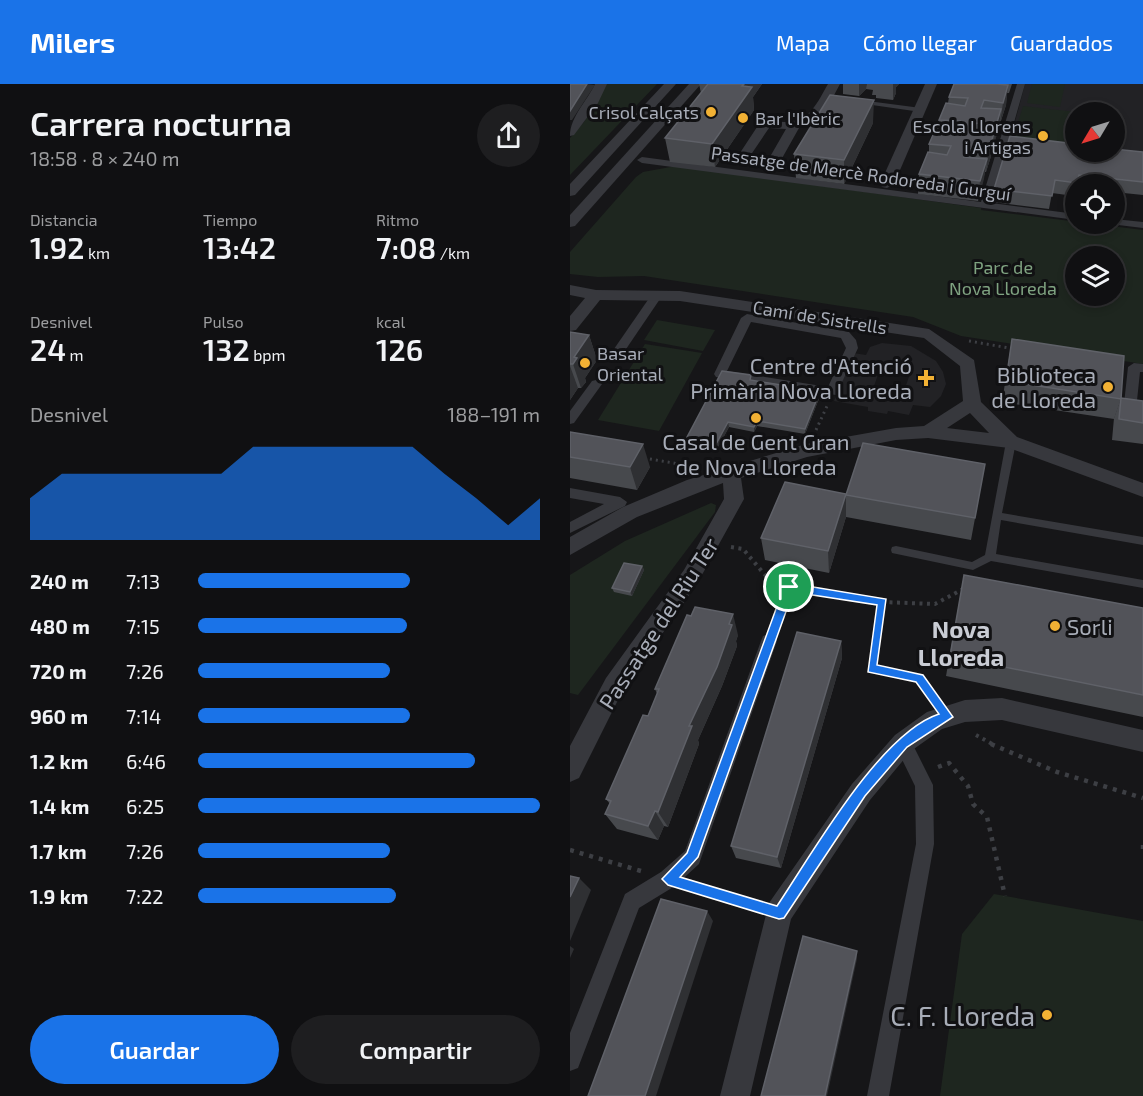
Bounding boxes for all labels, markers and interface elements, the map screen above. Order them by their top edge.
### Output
text: Milers [30,25,115,59]
text: Mapa [776,30,830,55]
text: Cómo llegar [863,30,977,55]
text: Guardados [1010,30,1113,55]
place label: Crisol Calçats [589,101,699,124]
north arrow [1065,102,1125,162]
map controls [1065,102,1125,306]
text: Carrera nocturna [30,103,292,143]
button: share [477,104,540,167]
marker: Crisol Calçats [704,105,718,119]
place label: Bar l'Ibèric [755,107,841,129]
marker: Bar l'Ibèric [736,111,750,125]
place label: Escola Llorens i Artigas [913,115,1031,158]
marker: Escola Llorens i Artigas [1036,129,1050,143]
street label: Passatge de Mercè Rodoreda i Gurguí [710,141,1013,205]
text: 18:58 · 8 × 240 m [30,146,180,170]
button: locate [1065,174,1125,234]
text: Distancia [30,210,97,229]
text: Tiempo [203,210,257,229]
text: Ritmo [376,210,419,229]
text: 1.92 [30,229,84,265]
text: 13:42 [203,229,276,265]
text: 7:08 [376,229,436,265]
text: km [84,243,110,262]
text: /km [436,243,470,262]
button: layers [1065,246,1125,306]
park label: Parc de Nova Lloreda [949,256,1057,299]
street label: Camí de Sistrells [751,296,889,338]
text: Desnivel [30,312,92,331]
text: Pulso [203,312,244,331]
text: kcal [376,312,405,331]
text: 24 [30,331,66,367]
text: 132 [203,331,250,367]
text: 126 [376,331,423,367]
place label: Basar Oriental [597,342,664,385]
text: m [66,345,84,364]
text: bpm [250,345,286,364]
place label: Centre d'Atenció Primària Nova Lloreda [690,352,912,403]
marker: Basar Oriental [578,356,592,370]
place label: Biblioteca de Lloreda [991,361,1096,412]
marker: Centre d'Atenció Primària Nova Lloreda [917,369,935,387]
marker: Biblioteca de Lloreda [1101,380,1115,394]
text: Desnivel [30,402,108,426]
text: 188–191 m [447,402,540,426]
marker: Casal de Gent Gran de Nova Lloreda [749,411,763,425]
place label: Casal de Gent Gran de Nova Lloreda [662,428,850,479]
street label: Passatge del Riu Ter [593,532,723,714]
pin [763,561,814,612]
text: 240 m [30,569,89,593]
text: 7:13 [126,569,160,593]
icon: arrive [772,570,805,603]
place label: Sorli [1067,613,1113,639]
text: 480 m [30,614,90,638]
text: 7:15 [126,614,160,638]
district label: Nova Lloreda [918,614,1004,671]
marker: Sorli [1048,619,1062,633]
text: 720 m [30,659,87,683]
text: 7:26 [126,659,164,683]
text: 960 m [30,704,88,728]
text: 7:14 [126,704,161,728]
text: 1.2 km [30,749,88,773]
text: 6:46 [126,749,166,773]
text: 1.4 km [30,794,89,818]
text: 6:25 [126,794,164,818]
text: 1.7 km [30,839,87,863]
text: 7:26 [126,839,164,863]
text: 1.9 km [30,884,88,908]
text: 7:22 [126,884,163,908]
place label: C. F. Lloreda [890,999,1035,1031]
marker: C. F. Lloreda [1040,1008,1054,1022]
button: Guardar [30,1015,279,1084]
button: Compartir [291,1015,540,1084]

